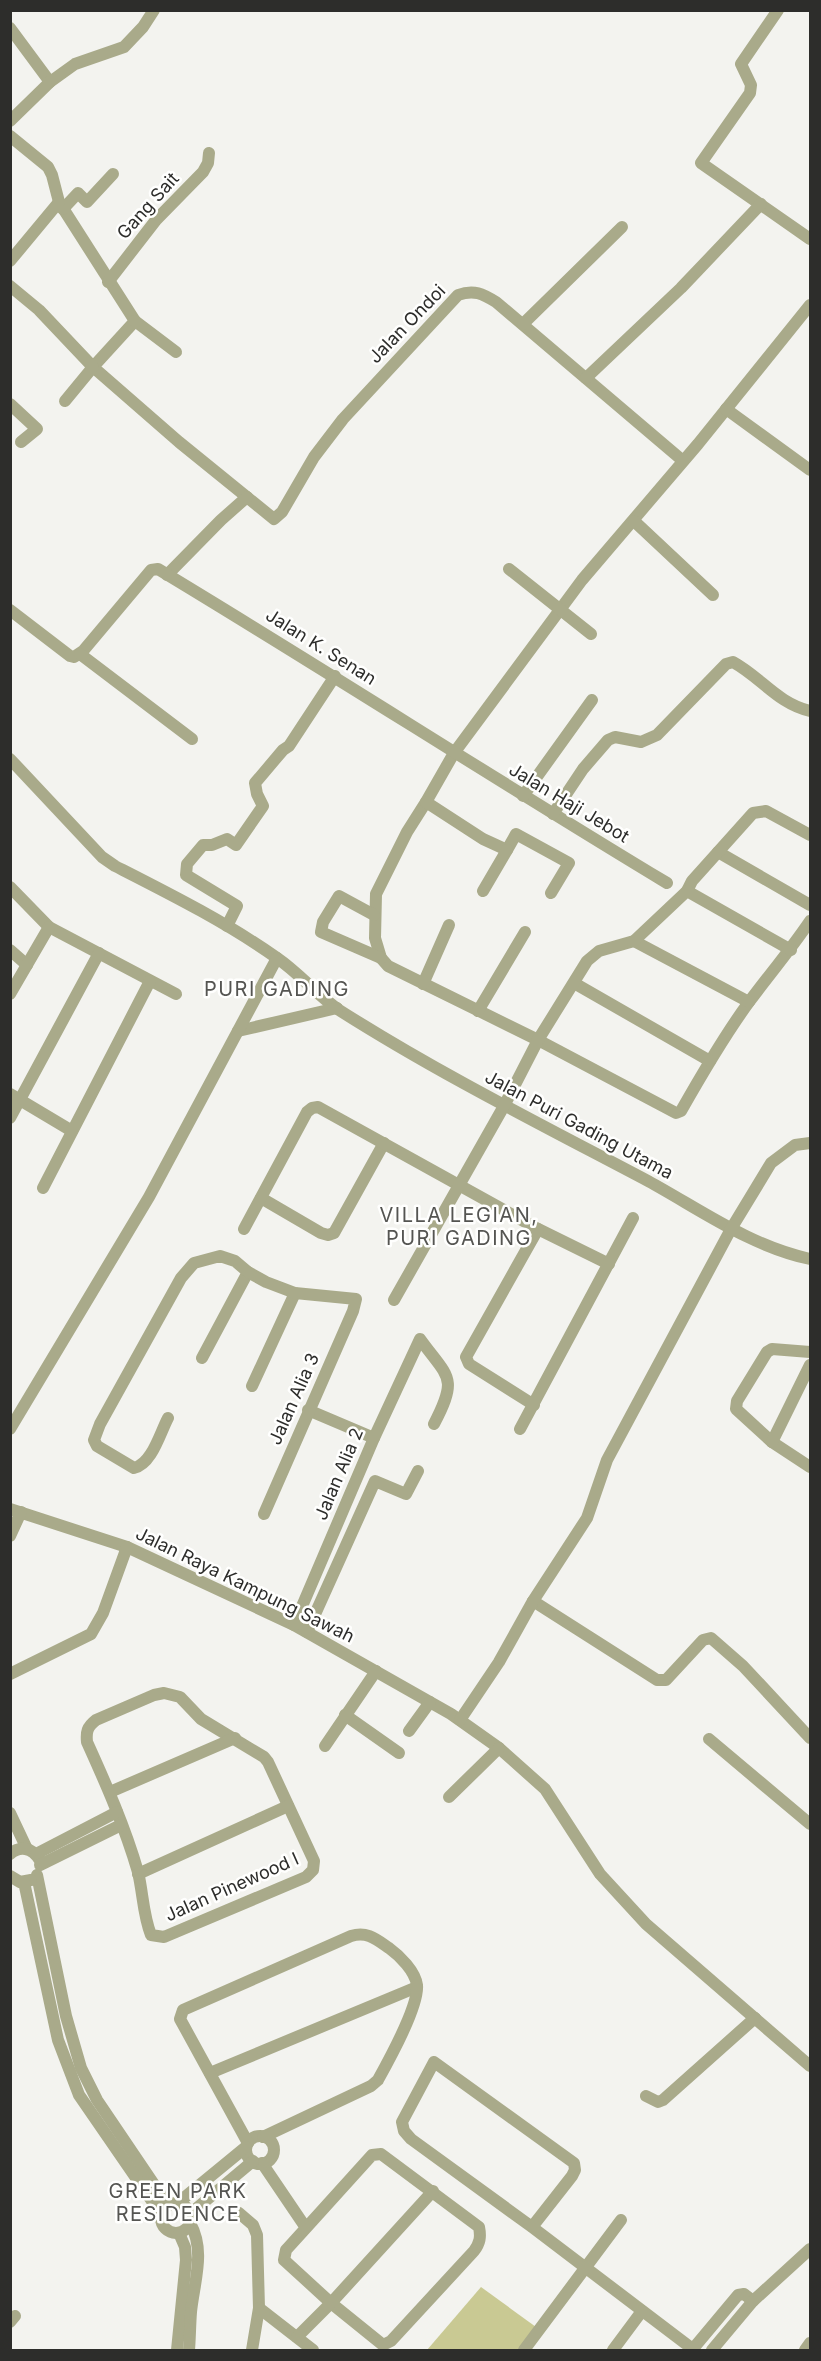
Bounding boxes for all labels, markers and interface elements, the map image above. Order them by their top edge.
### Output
street label: Gang Sait [112,168,183,243]
street label: Jalan Ondoi [364,280,449,367]
street label: Jalan K. Senan [262,604,380,689]
street label: Jalan Haji Jebot [505,758,633,847]
district label: PURI GADING [204,977,350,1001]
street label: Jalan Puri Gading Utama [482,1066,677,1183]
district label: VILLA LEGIAN, PURI GADING [380,1203,538,1250]
street label: Jalan Alia 3 [264,1350,323,1448]
street label: Jalan Alia 2 [310,1425,367,1523]
street label: Jalan Raya Kampung Sawah [132,1522,358,1647]
street label: Jalan Pinewood I [162,1848,302,1925]
district label: GREEN PARK RESIDENCE [109,2179,247,2226]

